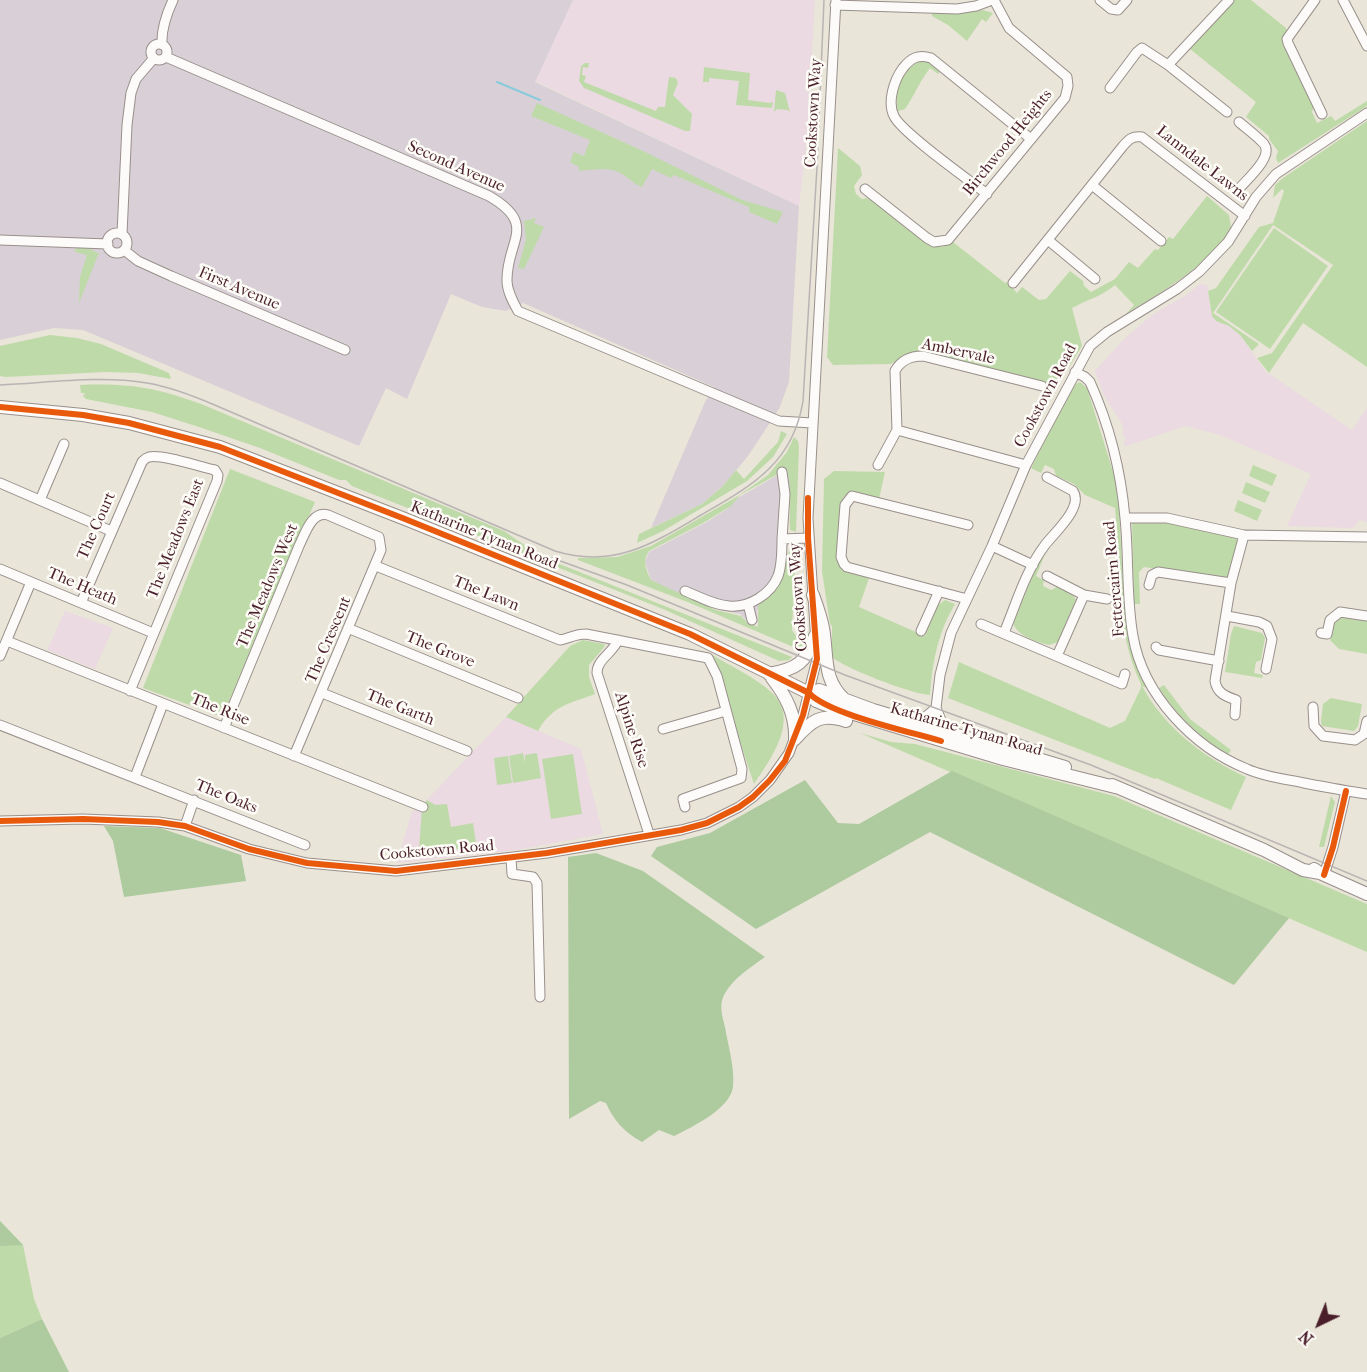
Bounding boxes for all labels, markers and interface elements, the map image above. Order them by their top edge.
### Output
street label: Cookstown Way [802,58,826,168]
street label: Birchwood Heights [959,86,1057,200]
street label: Lanndale Lawns [1152,122,1252,206]
street label: Second Avenue [404,137,508,197]
street label: First Avenue [195,263,283,315]
street label: Ambervale [920,335,996,369]
street label: Cookstown Road [1011,341,1081,451]
street label: The Meadows East [143,476,209,602]
street label: The Court [74,489,120,563]
street label: Katharine Tynan Road [407,498,561,574]
street label: Fettercairn Road [1100,520,1130,638]
street label: The Meadows West [233,521,303,651]
street label: Cookstown Way [786,542,812,652]
street label: The Heath [44,564,120,610]
street label: The Lawn [450,572,522,616]
street label: The Crescent [302,594,356,686]
street label: The Grove [403,627,477,673]
street label: The Garth [363,686,437,730]
street label: The Rise [188,690,252,730]
street label: Alpine Rise [610,690,652,770]
street label: Katharine Tynan Road [888,699,1044,761]
street label: The Oaks [192,776,260,818]
street label: Cookstown Road [379,836,495,866]
north arrow [1289,1294,1349,1354]
text: N [1295,1326,1317,1349]

